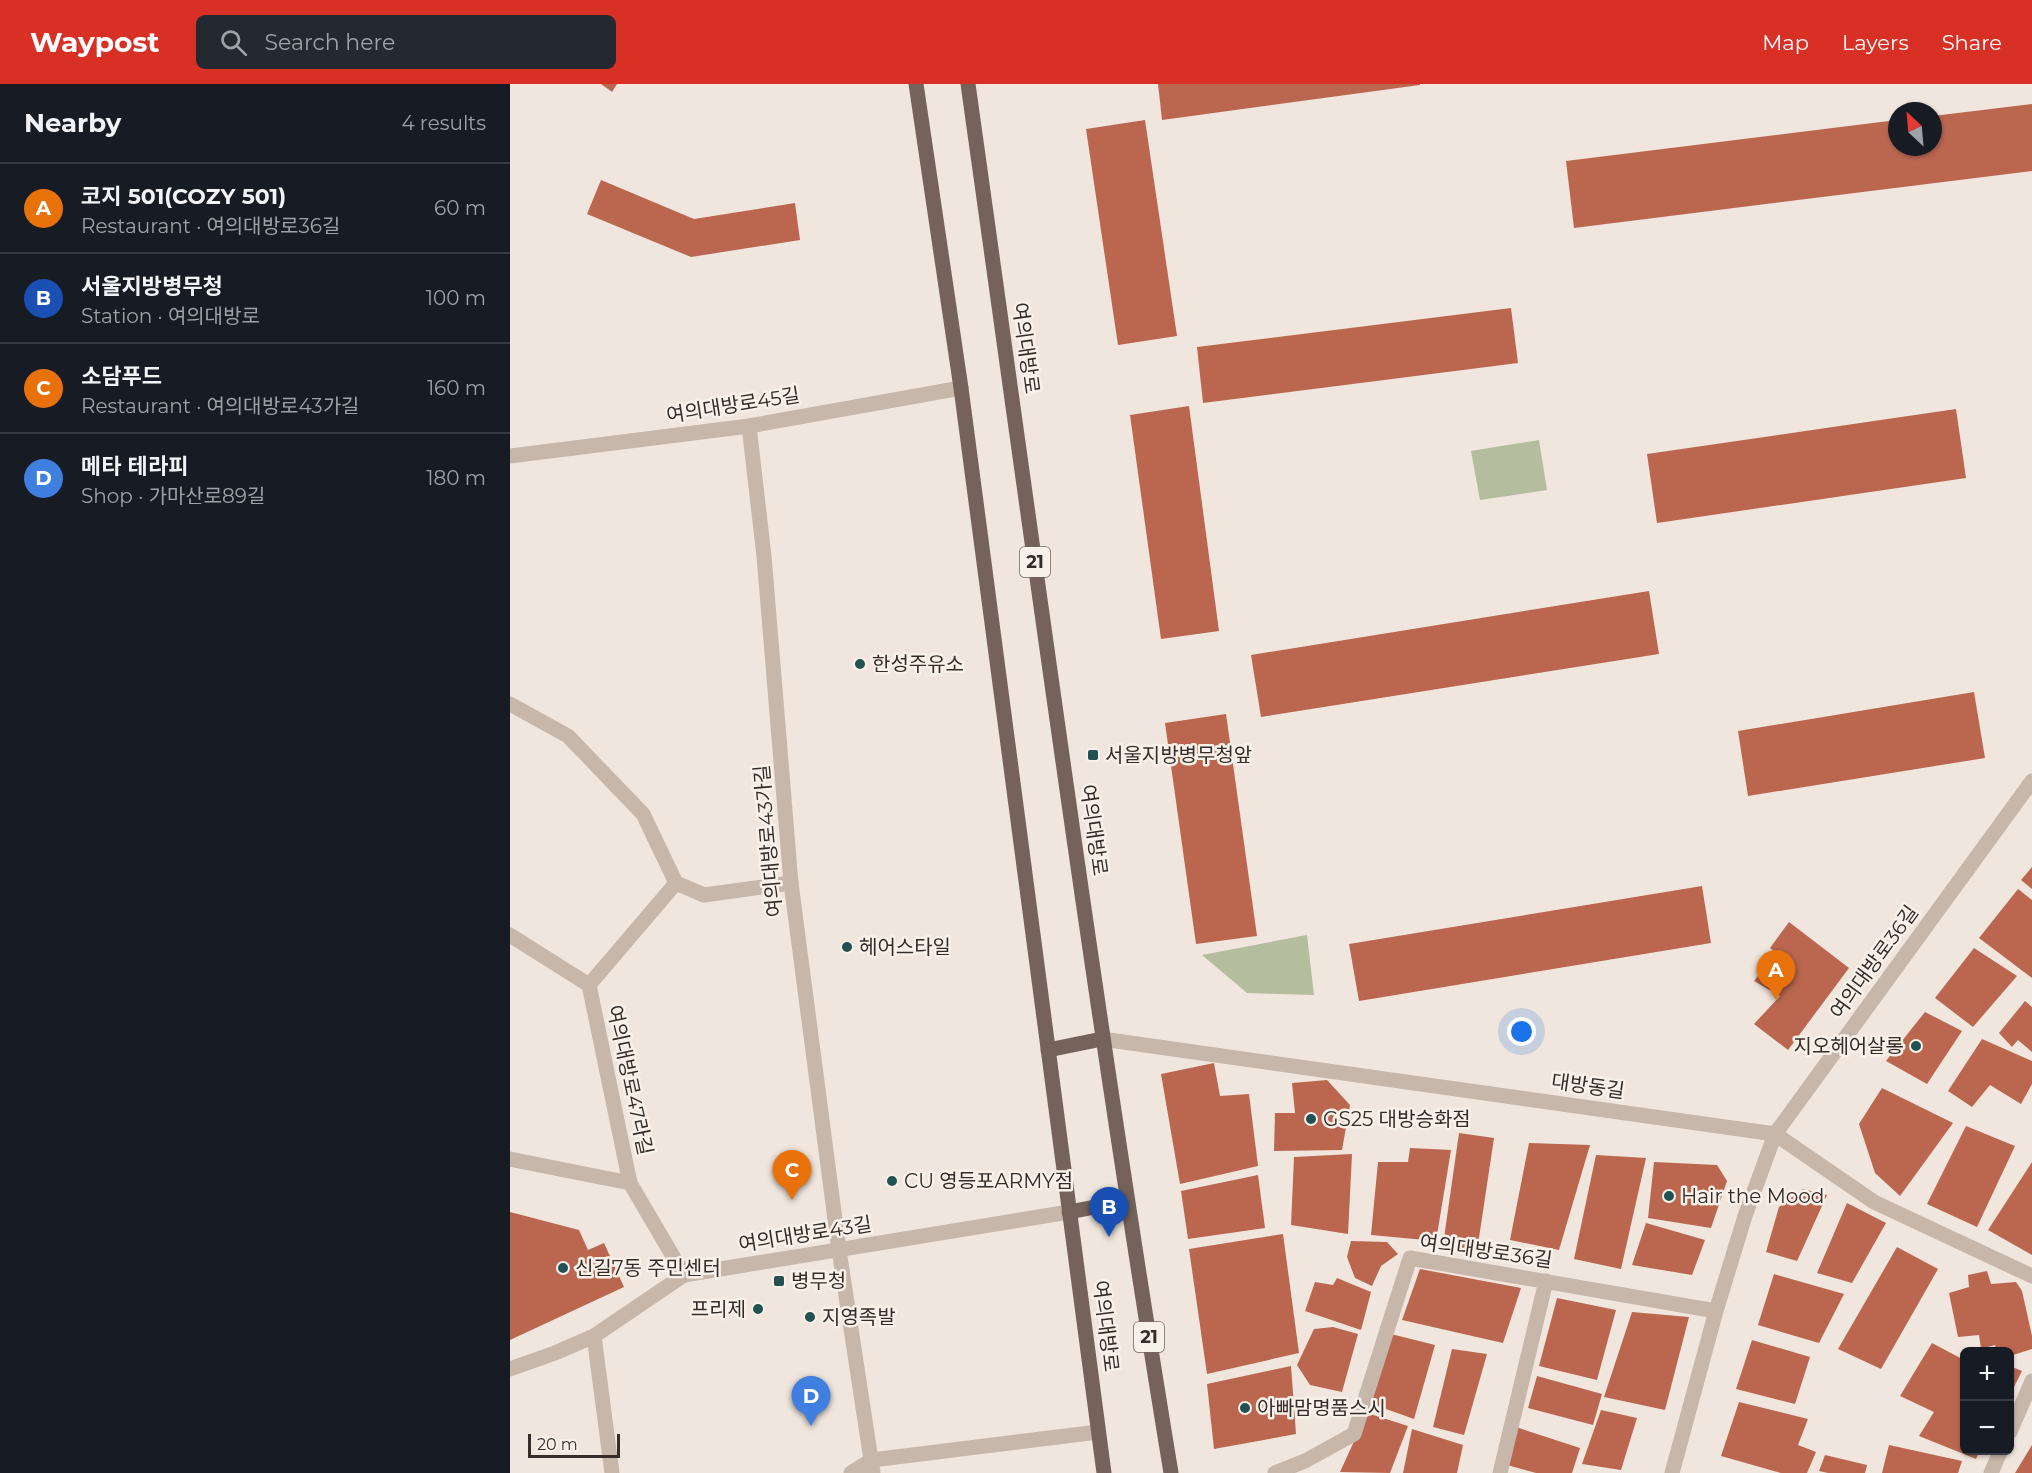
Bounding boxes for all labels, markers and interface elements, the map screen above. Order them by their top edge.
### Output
search box [196,15,616,69]
text: Waypost [30,25,160,59]
icon: search [217,26,250,59]
text: Search here [265,29,395,56]
text: Map [1762,30,1809,55]
text: Layers [1842,30,1909,55]
text: Share [1942,30,2002,55]
north arrow [1888,102,1942,156]
text: Nearby [24,107,121,139]
text: 4 results [401,111,486,135]
text: 코지 501(COZY 501) [81,183,286,210]
text: A [36,196,51,220]
text: 60 m [434,196,486,220]
text: Restaurant · 여의대방로36길 [81,214,340,238]
text: 서울지방병무청 [81,273,223,300]
text: B [36,286,51,310]
text: 100 m [426,286,486,310]
street label: 여의대방로 [1008,301,1044,395]
text: Station · 여의대방로 [81,304,260,328]
text: 소담푸드 [81,363,162,390]
text: C [36,376,51,400]
text: 160 m [427,376,486,400]
street label: 여의대방로45길 [665,383,801,427]
text: Restaurant · 여의대방로43가길 [81,394,359,418]
text: 메타 테라피 [81,453,188,480]
text: D [35,466,52,490]
text: 180 m [426,466,486,490]
text: Shop · 가마산로89길 [81,484,265,508]
road number: 21 [1020,547,1050,577]
place label: 한성주유소 [872,652,964,676]
marker: 한성주유소 [853,657,867,671]
place label: 서울지방병무청앞 [1105,743,1252,767]
marker: 서울지방병무청앞 [1086,748,1100,762]
street label: 여의대방로43가길 [749,764,787,918]
street label: 여의대방로 [1076,783,1112,877]
street label: 여의대방로36길 [1825,901,1923,1023]
place label: 헤어스타일 [859,935,951,959]
marker: 헤어스타일 [840,940,854,954]
pin: A [1756,950,1796,1000]
street label: 여의대방로47라길 [602,1003,658,1157]
your location [1507,1017,1536,1046]
place label: 지오헤어살롱 [1794,1034,1904,1058]
marker: 지오헤어살롱 [1909,1039,1923,1053]
street label: 대방동길 [1550,1069,1626,1103]
place label: GS25 대방승화점 [1323,1107,1471,1131]
marker: GS25 대방승화점 [1304,1112,1318,1126]
pin: C [772,1150,812,1200]
place label: CU 영등포ARMY점 [904,1169,1073,1193]
marker: CU 영등포ARMY점 [885,1174,899,1188]
place label: Hair the Mood [1681,1184,1824,1208]
pin: B [1090,1188,1128,1237]
marker: Hair the Mood [1662,1189,1676,1203]
street label: 여의대방로43길 [737,1212,873,1256]
street label: 여의대방로36길 [1418,1230,1554,1272]
place label: 신길7동 주민센터 [575,1256,721,1280]
marker: 신길7동 주민센터 [556,1261,570,1275]
place label: 병무청 [791,1269,846,1293]
marker: 병무청 [772,1274,786,1288]
street label: 여의대방로 [1088,1279,1124,1373]
place label: 프리제 [691,1297,746,1321]
marker: 프리제 [751,1302,765,1316]
place label: 지영족발 [822,1305,896,1329]
marker: 지영족발 [803,1310,817,1324]
road number: 21 [1134,1322,1164,1352]
map controls [1960,1347,2014,1455]
button: + [1960,1347,2014,1401]
pin: D [792,1376,830,1426]
place label: 아빠맘명품스시 [1257,1396,1386,1420]
marker: 아빠맘명품스시 [1238,1401,1252,1415]
button: − [1960,1401,2014,1455]
scale bar [528,1431,620,1458]
text: 20 m [537,1435,578,1454]

